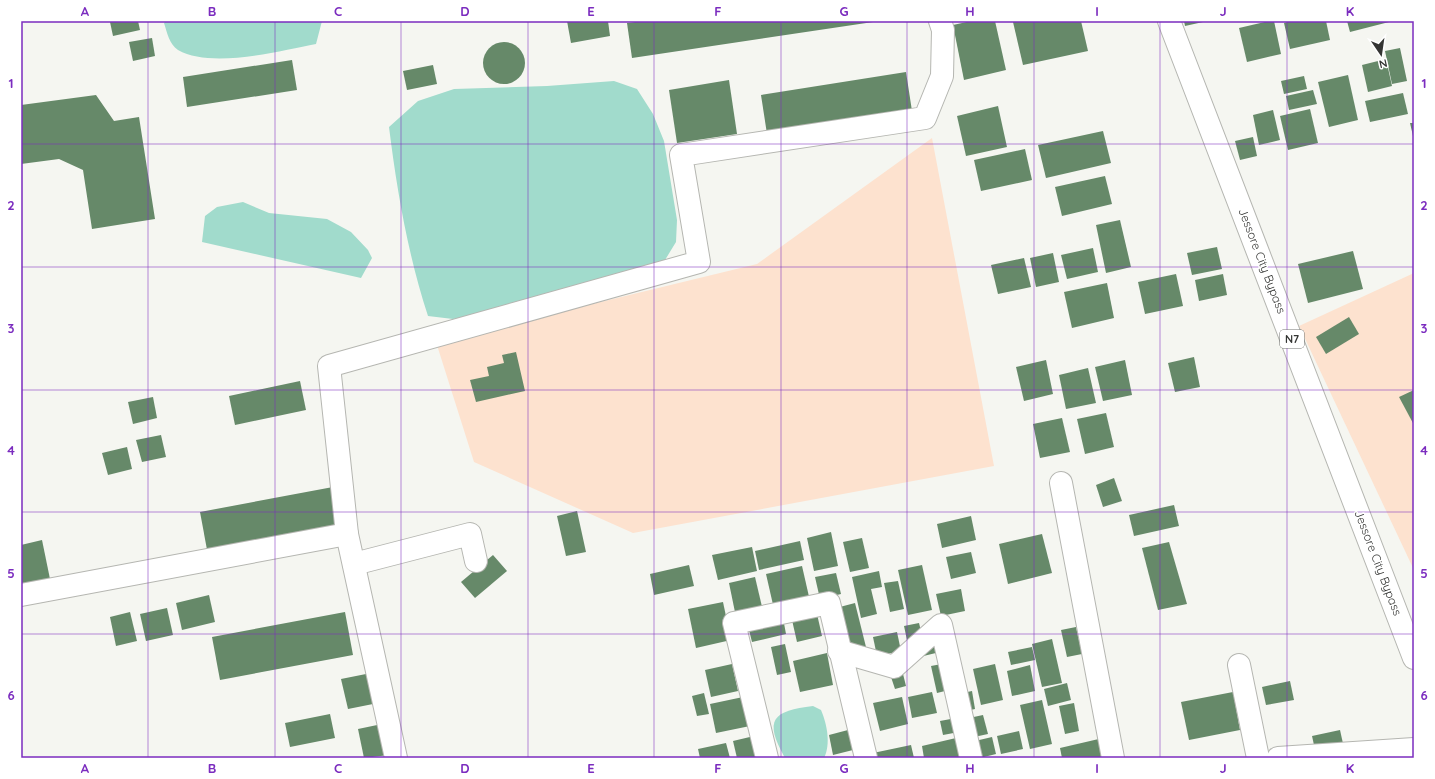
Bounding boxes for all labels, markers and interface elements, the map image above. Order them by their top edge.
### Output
text: A [81,3,90,19]
text: B [208,3,216,19]
text: C [334,3,342,19]
text: D [460,3,470,19]
text: E [587,3,595,19]
text: F [714,3,722,19]
text: G [839,3,849,19]
text: H [965,3,975,19]
text: I [1095,3,1099,19]
text: J [1219,3,1227,19]
text: K [1346,3,1355,19]
north arrow [1361,34,1401,74]
text: N [1378,56,1389,71]
text: 1 [8,75,14,91]
text: 1 [1421,75,1427,91]
text: 2 [7,197,15,213]
text: 2 [1420,197,1428,213]
street label: Jessore City Bypass [1235,206,1290,316]
text: 3 [8,320,15,336]
text: 3 [1421,320,1428,336]
road number: N7 [1280,330,1304,348]
text: 4 [7,442,15,458]
text: 4 [1420,442,1428,458]
street label: Jessore City Bypass [1351,508,1406,618]
text: 5 [7,565,15,581]
text: 5 [1420,565,1428,581]
text: 6 [7,687,15,703]
text: 6 [1420,687,1428,703]
text: A [81,760,90,776]
text: B [208,760,216,776]
text: C [334,760,342,776]
text: D [460,760,470,776]
text: E [587,760,595,776]
text: F [714,760,722,776]
text: G [839,760,849,776]
text: H [965,760,975,776]
text: I [1095,760,1099,776]
text: J [1219,760,1227,776]
text: K [1346,760,1355,776]

